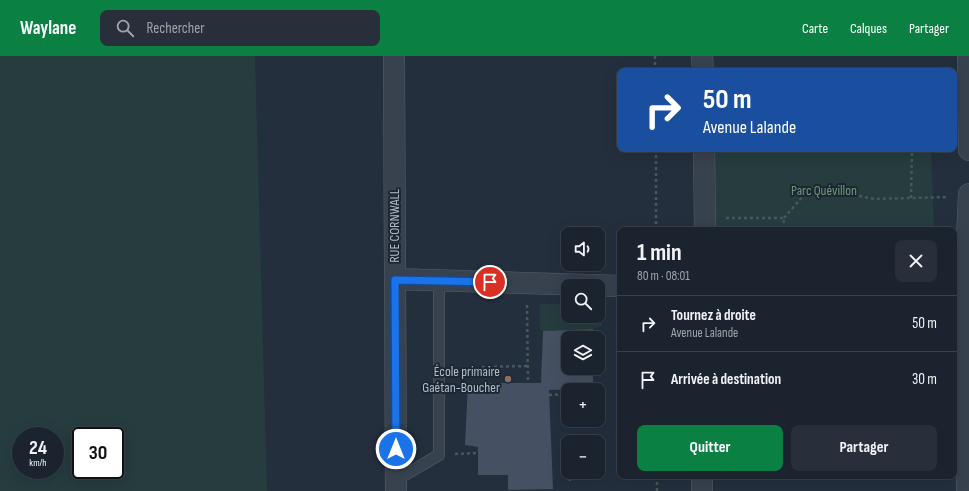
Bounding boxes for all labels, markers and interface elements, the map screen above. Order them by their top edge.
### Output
search box [100,10,380,46]
text: Waylane [20,17,76,40]
icon: search [114,17,136,39]
text: Rechercher [146,19,205,38]
text: Carte [802,20,828,37]
text: Calques [850,20,887,37]
text: Partager [909,20,949,37]
text: 50 m [703,83,752,116]
icon: right [637,84,689,136]
text: Avenue Lalande [703,117,796,138]
park label: Parc Quévillon [791,182,857,199]
street label: RUE CORNWALL [386,189,403,263]
map controls [561,227,605,479]
button: sound [561,227,605,271]
text: 1 min [637,238,682,267]
button: close [895,240,937,282]
pin [473,265,507,299]
text: 80 m · 08:01 [637,268,690,284]
icon: arrive [479,271,501,293]
button: search [561,279,605,323]
text: Tournez à droite [671,306,756,325]
icon: right [637,313,659,335]
text: 50 m [912,314,937,333]
text: Avenue Lalande [671,325,738,341]
button: layers [561,331,605,375]
place label: École primaire Gaétan-Boucher [422,363,500,396]
icon: arrive [637,369,659,391]
text: Arrivée à destination [671,370,781,389]
text: 30 m [912,370,937,389]
marker: École primaire Gaétan-Boucher [503,374,513,384]
button: + [561,383,605,427]
button: Quitter [637,425,783,471]
button: Partager [791,425,937,471]
speed limit sign: 30 [72,427,124,479]
position arrow [375,428,417,470]
button: − [561,435,605,479]
text: 24 [29,436,47,460]
text: km/h [29,457,47,469]

